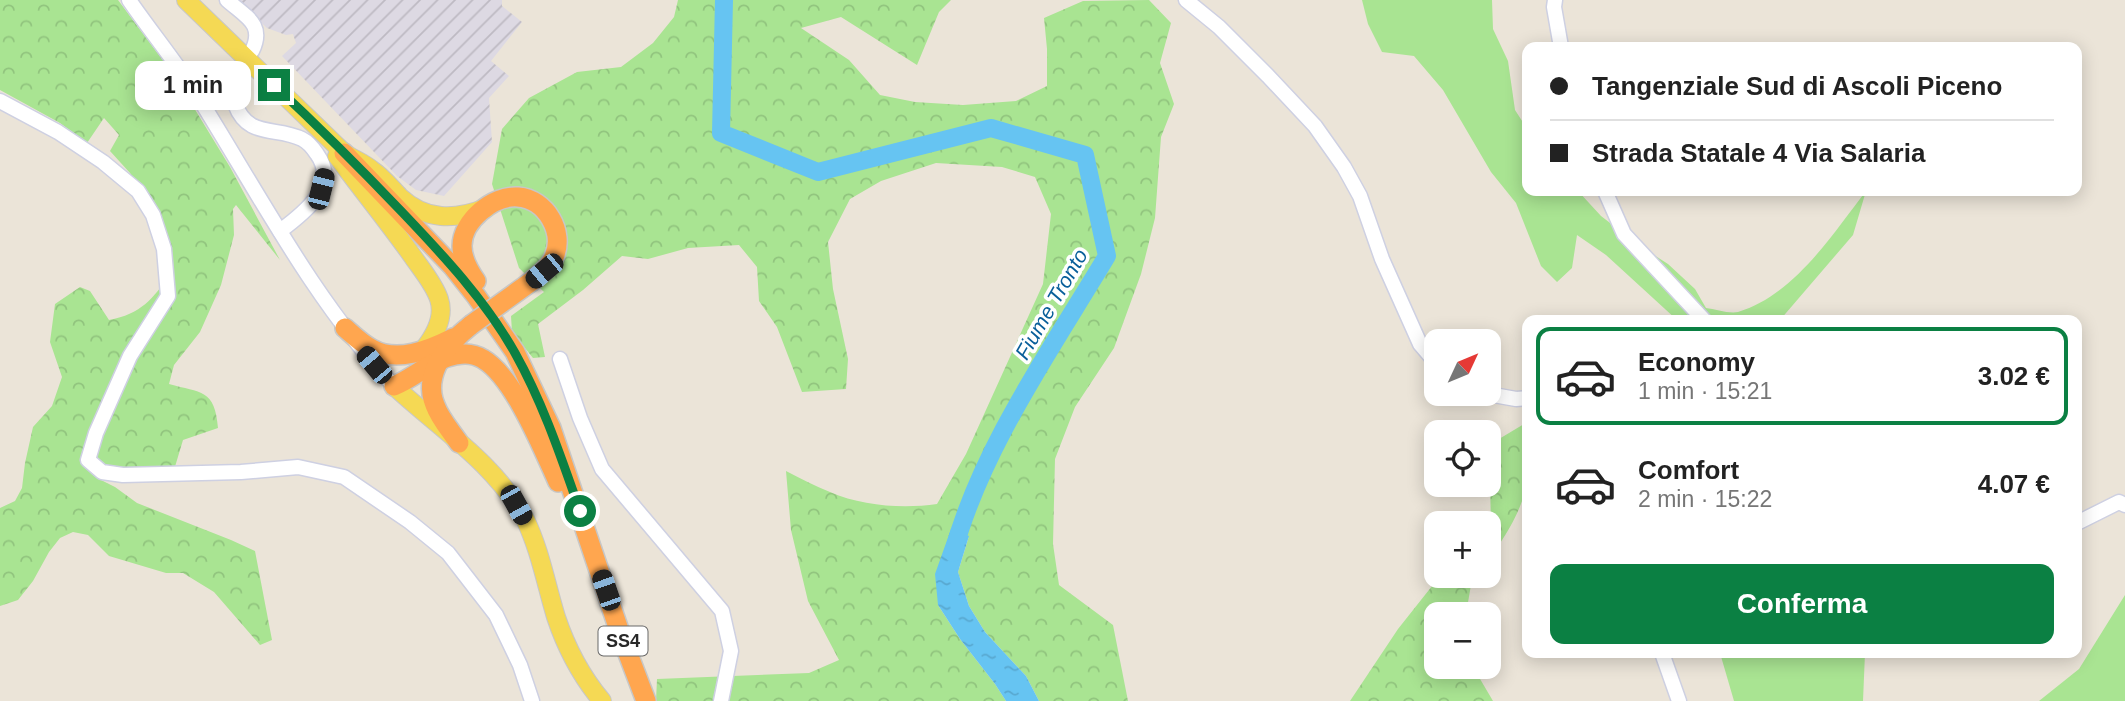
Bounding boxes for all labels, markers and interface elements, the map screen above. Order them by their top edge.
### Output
callout: 1 min [134,60,250,110]
route end [258,69,290,101]
text: Tangenziale Sud di Ascoli Piceno [1592,71,2002,101]
text: 1 min [163,72,223,98]
text: Strada Statale 4 Via Salaria [1592,138,1925,168]
car [306,166,337,212]
water label: Fiume Tronto [1010,245,1092,363]
car [522,249,567,293]
north arrow [1424,329,1502,406]
map controls [1424,329,1501,679]
car [353,342,396,388]
icon: car [1554,345,1617,408]
text: Economy [1638,347,1755,377]
text: 3.02 € [1978,361,2050,391]
text: 1 min · 15:21 [1638,378,1772,404]
button: locate [1424,420,1501,497]
icon: car [1554,453,1617,516]
text: Comfort [1638,455,1739,485]
text: 4.07 € [1978,469,2050,499]
car [497,482,536,528]
text: 2 min · 15:22 [1638,486,1772,512]
route start [564,495,596,527]
button: + [1424,511,1501,588]
button: Conferma [1550,564,2054,644]
car [590,567,623,613]
button: − [1424,602,1501,679]
road number: SS4 [598,626,648,656]

